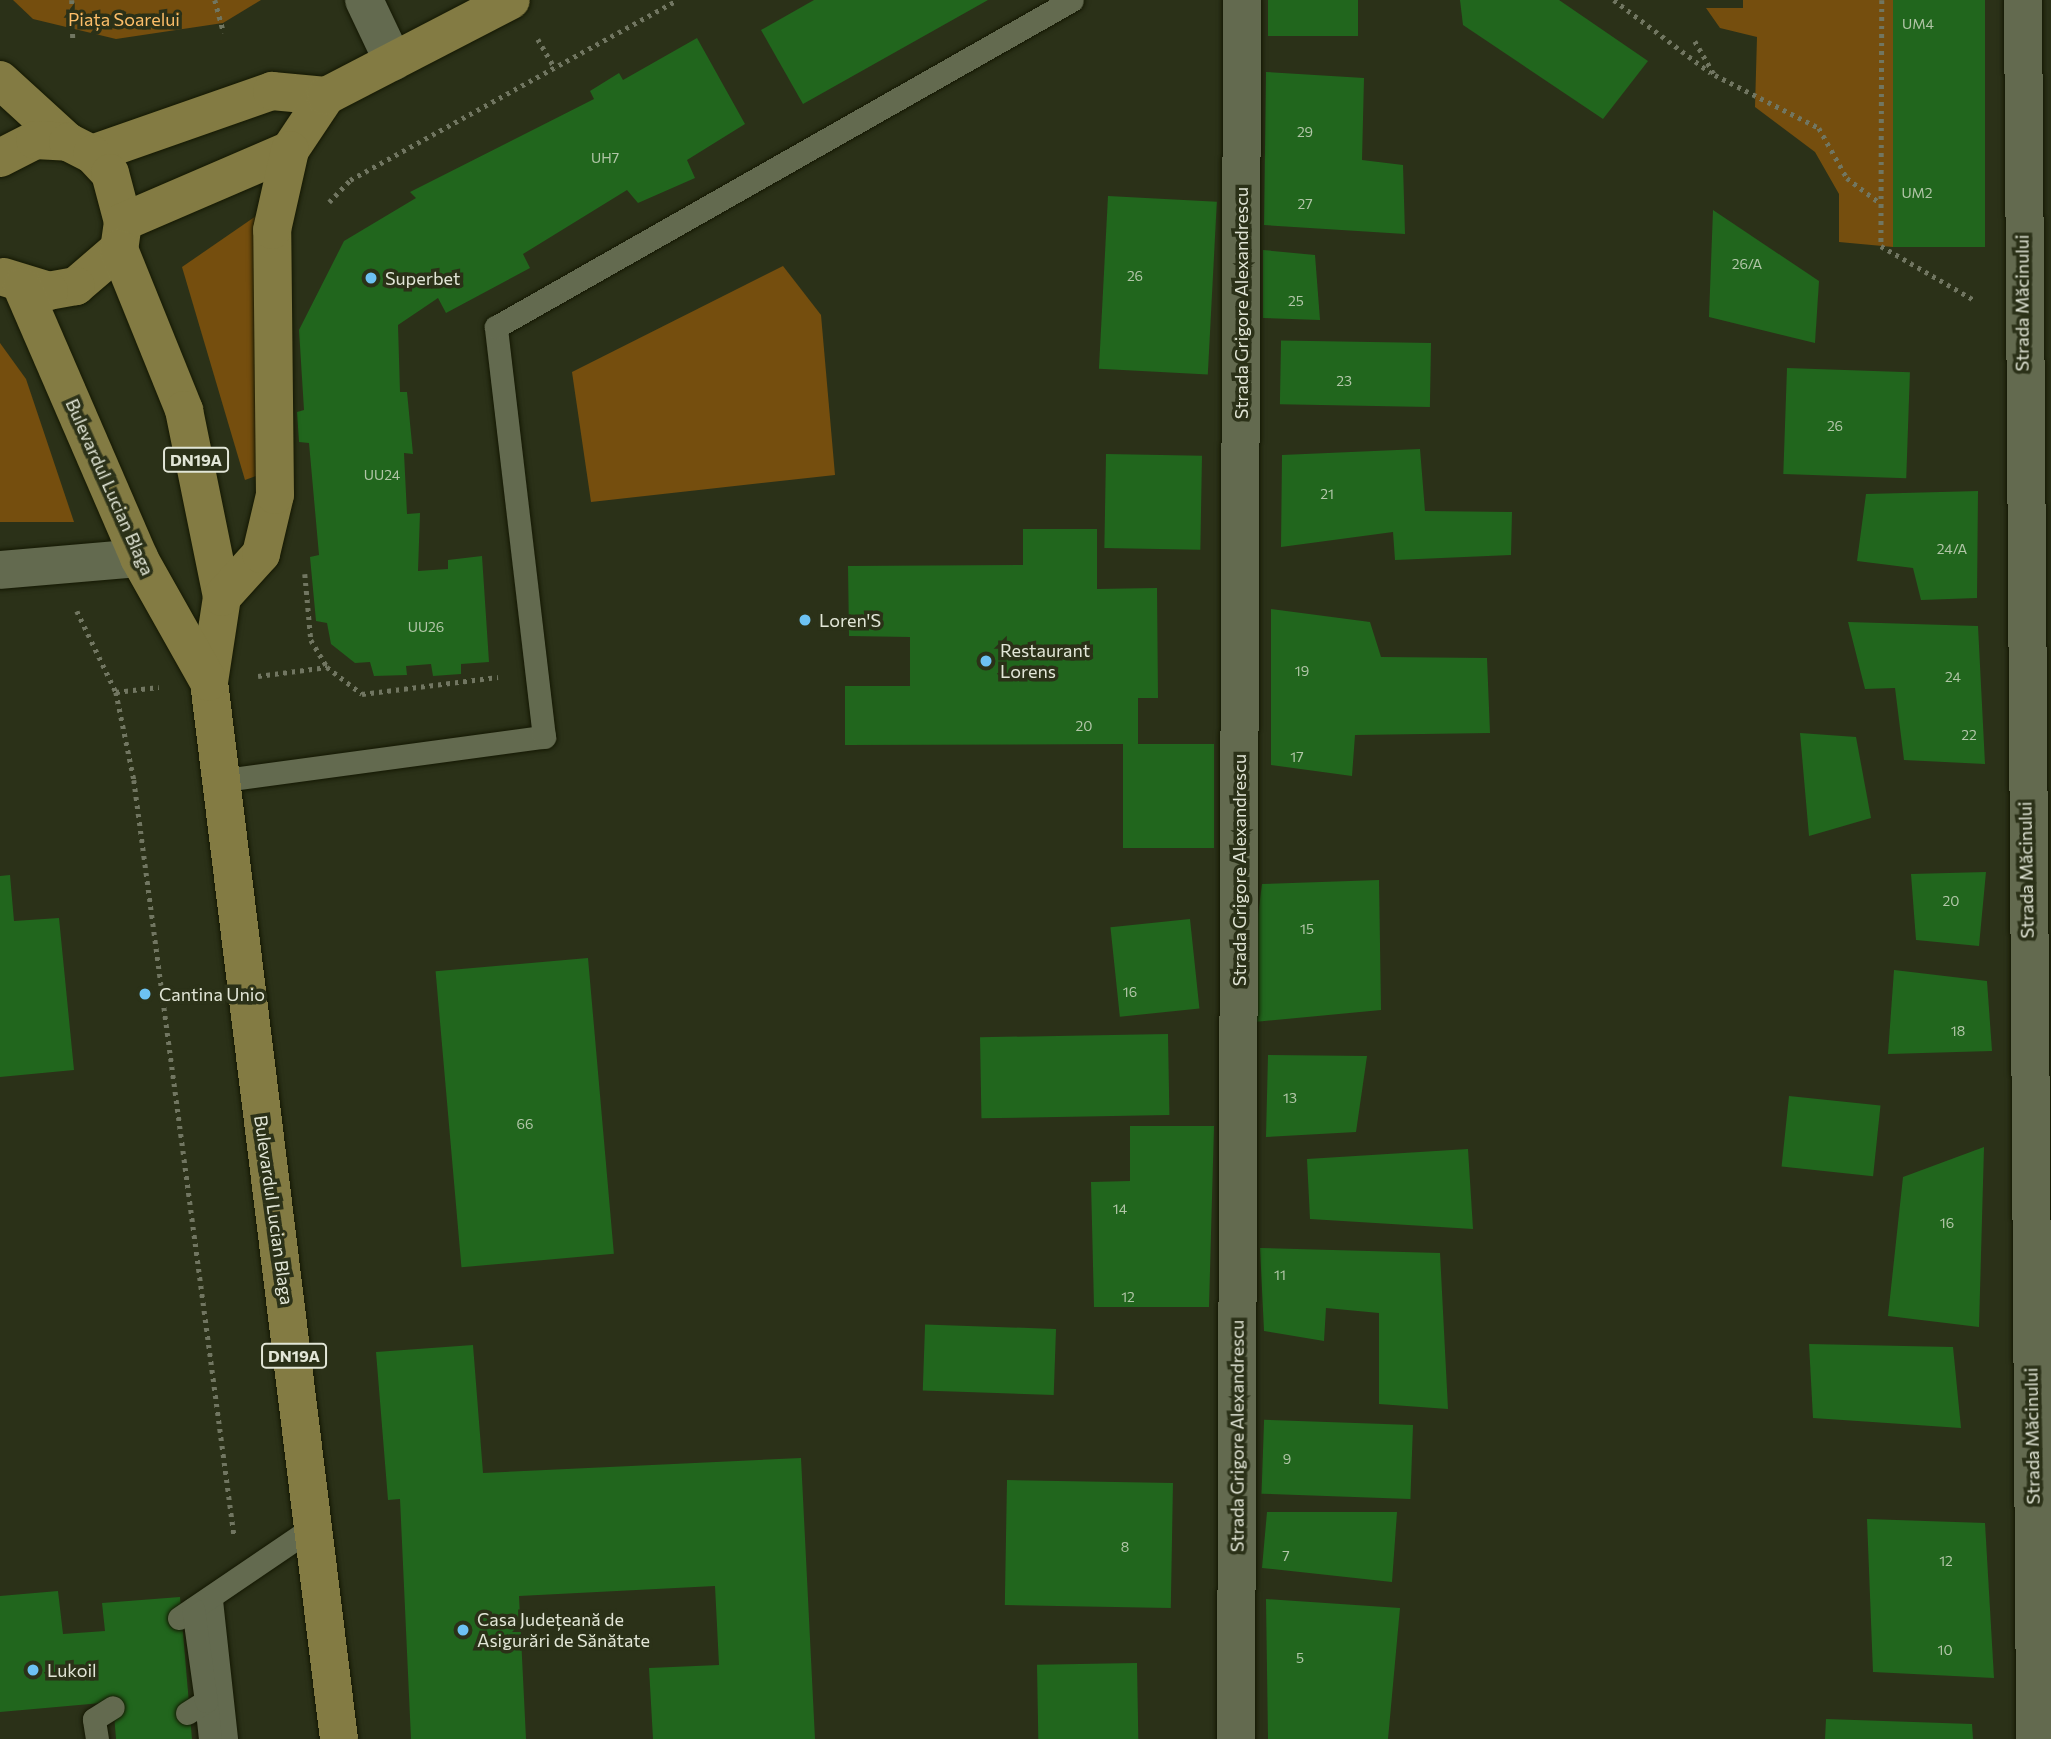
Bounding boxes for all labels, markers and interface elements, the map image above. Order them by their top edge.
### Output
park label: Piața Soarelui [68,8,180,30]
house number: UM4 [1902,16,1934,32]
house number: 29 [1297,124,1313,140]
house number: UH7 [591,150,619,166]
house number: UM2 [1901,185,1933,201]
street label: Strada Grigore Alexandrescu [1230,187,1252,419]
house number: 27 [1297,196,1313,212]
street label: Strada Măcinului [2011,235,2033,371]
house number: 26/A [1732,256,1762,272]
place label: Superbet [385,267,460,289]
house number: 26 [1127,268,1143,284]
marker: Superbet [363,270,379,286]
house number: 25 [1288,293,1304,309]
house number: 23 [1336,373,1352,389]
street label: Bulevardul Lucian Blaga [61,395,159,579]
house number: 26 [1827,418,1843,434]
road number: DN19A [163,447,229,472]
house number: UU24 [364,467,400,483]
house number: 21 [1320,486,1334,502]
house number: 24/A [1937,541,1967,557]
place label: Loren'S [819,609,881,631]
marker: Loren'S [797,612,813,628]
house number: UU26 [408,619,444,635]
place label: Restaurant Lorens [1000,640,1090,682]
marker: Restaurant Lorens [978,653,994,669]
house number: 19 [1295,663,1309,679]
house number: 24 [1945,669,1961,685]
house number: 20 [1076,718,1092,734]
house number: 22 [1961,727,1977,743]
house number: 17 [1290,749,1304,765]
street label: Strada Grigore Alexandrescu [1228,754,1250,986]
street label: Strada Măcinului [2014,801,2038,939]
house number: 20 [1943,893,1959,909]
house number: 15 [1300,921,1314,937]
place label: Cantina Unio [159,983,265,1005]
house number: 16 [1123,984,1137,1000]
marker: Cantina Unio [137,986,153,1002]
house number: 18 [1951,1023,1965,1039]
house number: 13 [1283,1090,1297,1106]
street label: Bulevardul Lucian Blaga [250,1114,298,1306]
house number: 66 [517,1116,533,1132]
house number: 14 [1113,1201,1127,1217]
house number: 16 [1940,1215,1954,1231]
house number: 11 [1274,1267,1286,1283]
house number: 12 [1121,1289,1135,1305]
street label: Strada Grigore Alexandrescu [1226,1320,1248,1552]
road number: DN19A [261,1344,327,1368]
street label: Strada Măcinului [2020,1367,2044,1505]
house number: 9 [1283,1451,1291,1467]
house number: 8 [1121,1539,1129,1555]
house number: 7 [1282,1548,1290,1564]
house number: 12 [1939,1553,1953,1569]
place label: Casa Județeană de Asigurări de Sănătate [477,1609,650,1652]
marker: Casa Județeană de Asigurări de Sănătate [455,1622,471,1638]
house number: 10 [1937,1642,1953,1658]
house number: 5 [1296,1650,1304,1666]
place label: Lukoil [47,1659,97,1681]
marker: Lukoil [25,1662,41,1678]

